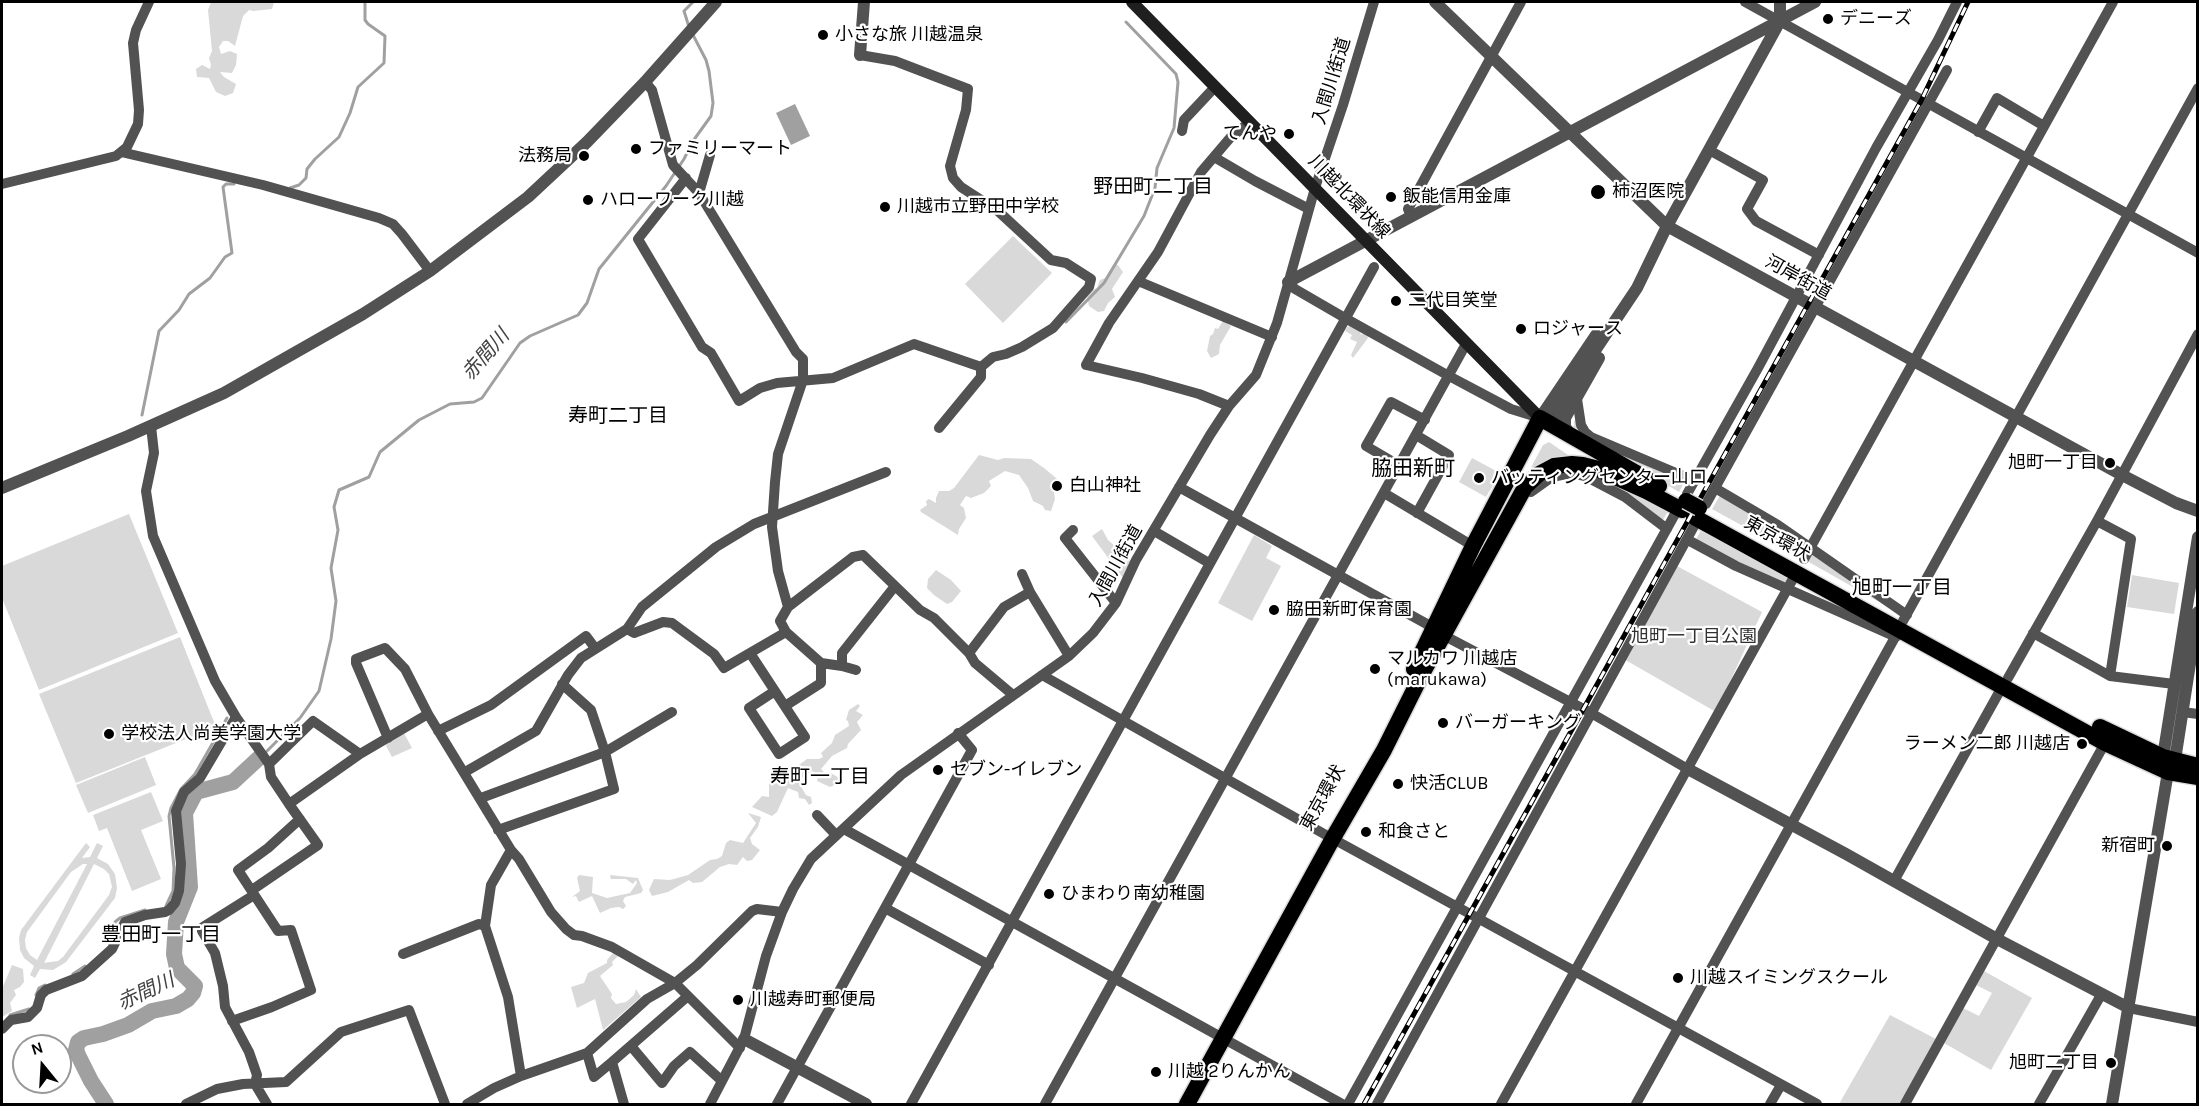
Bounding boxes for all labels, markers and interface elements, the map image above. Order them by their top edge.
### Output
place label: デニーズ [1840,8,1912,30]
marker: デニーズ [1821,12,1835,26]
place label: 小さな旅 川越温泉 [835,24,983,46]
marker: 小さな旅 川越温泉 [816,28,830,42]
street label: 入間川街道 [1309,35,1355,127]
place label: てんや [1223,123,1277,145]
marker: てんや [1282,127,1296,141]
place label: ファミリーマート [648,138,792,160]
marker: ファミリーマート [629,142,643,156]
place label: 法務局 [518,145,572,167]
marker: 法務局 [577,149,591,163]
street label: 川越北環状線 [1304,151,1394,243]
district label: 野田町二丁目 [1093,175,1213,199]
place label: 柿沼医院 [1612,181,1684,203]
marker: 柿沼医院 [1589,183,1607,201]
place label: 飯能信用金庫 [1403,186,1511,208]
place label: ハローワーク川越 [600,189,744,211]
marker: 飯能信用金庫 [1384,190,1398,204]
marker: ハローワーク川越 [581,193,595,207]
place label: 川越市立野田中学校 [897,196,1059,218]
marker: 川越市立野田中学校 [878,200,892,214]
street label: 河岸街道 [1761,251,1835,305]
place label: 二代目笑堂 [1408,290,1498,312]
marker: 二代目笑堂 [1389,294,1403,308]
place label: ロジャース [1533,318,1623,340]
marker: ロジャース [1514,322,1528,336]
water label: 赤間川 [457,324,515,386]
district label: 寿町二丁目 [568,404,668,428]
place label: 旭町一丁目 [2008,452,2098,474]
district label: 脇田新町 [1371,456,1455,482]
marker: 旭町一丁目 [2103,456,2117,470]
place label: バッティングセンター山口 [1491,467,1707,489]
marker: バッティングセンター山口 [1472,471,1486,485]
place label: 白山神社 [1069,475,1141,497]
marker: 白山神社 [1050,479,1064,493]
street label: 東京環状 [1740,512,1814,566]
street label: 入間川街道 [1085,521,1147,611]
district label: 旭町一丁目 [1852,576,1952,600]
place label: 脇田新町保育園 [1286,599,1412,621]
marker: 脇田新町保育園 [1267,603,1281,617]
park label: 旭町一丁目公園 [1631,626,1757,648]
place label: マルカワ 川越店 (marukawa) [1387,648,1517,690]
marker: マルカワ 川越店 (marukawa) [1368,662,1382,676]
place label: バーガーキング [1455,712,1581,734]
marker: バーガーキング [1436,716,1450,730]
place label: 学校法人尚美学園大学 [121,723,301,745]
marker: 学校法人尚美学園大学 [102,727,116,741]
place label: ラーメン二郎 川越店 [1904,733,2070,755]
marker: ラーメン二郎 川越店 [2075,737,2089,751]
place label: セブン-イレブン [950,759,1082,781]
street label: 東京環状 [1296,761,1350,835]
marker: セブン-イレブン [931,763,945,777]
district label: 寿町一丁目 [770,765,870,789]
place label: 快活CLUB [1410,773,1488,795]
marker: 快活CLUB [1391,777,1405,791]
place label: 和食さと [1378,821,1450,843]
marker: 和食さと [1359,825,1373,839]
place label: 新宿町 [2101,835,2155,857]
marker: 新宿町 [2160,839,2174,853]
place label: ひまわり南幼稚園 [1061,883,1205,905]
marker: ひまわり南幼稚園 [1042,887,1056,901]
district label: 豊田町一丁目 [101,923,221,947]
place label: 川越スイミングスクール [1690,967,1888,989]
water label: 赤間川 [114,968,178,1016]
marker: 川越スイミングスクール [1671,971,1685,985]
place label: 川越寿町郵便局 [750,989,876,1011]
marker: 川越寿町郵便局 [731,993,745,1007]
north arrow [12,1034,72,1094]
text: N [28,1038,45,1059]
place label: 旭町二丁目 [2009,1052,2099,1074]
marker: 旭町二丁目 [2104,1056,2118,1070]
place label: 川越 2りんかん [1168,1061,1291,1083]
marker: 川越 2りんかん [1149,1065,1163,1079]

